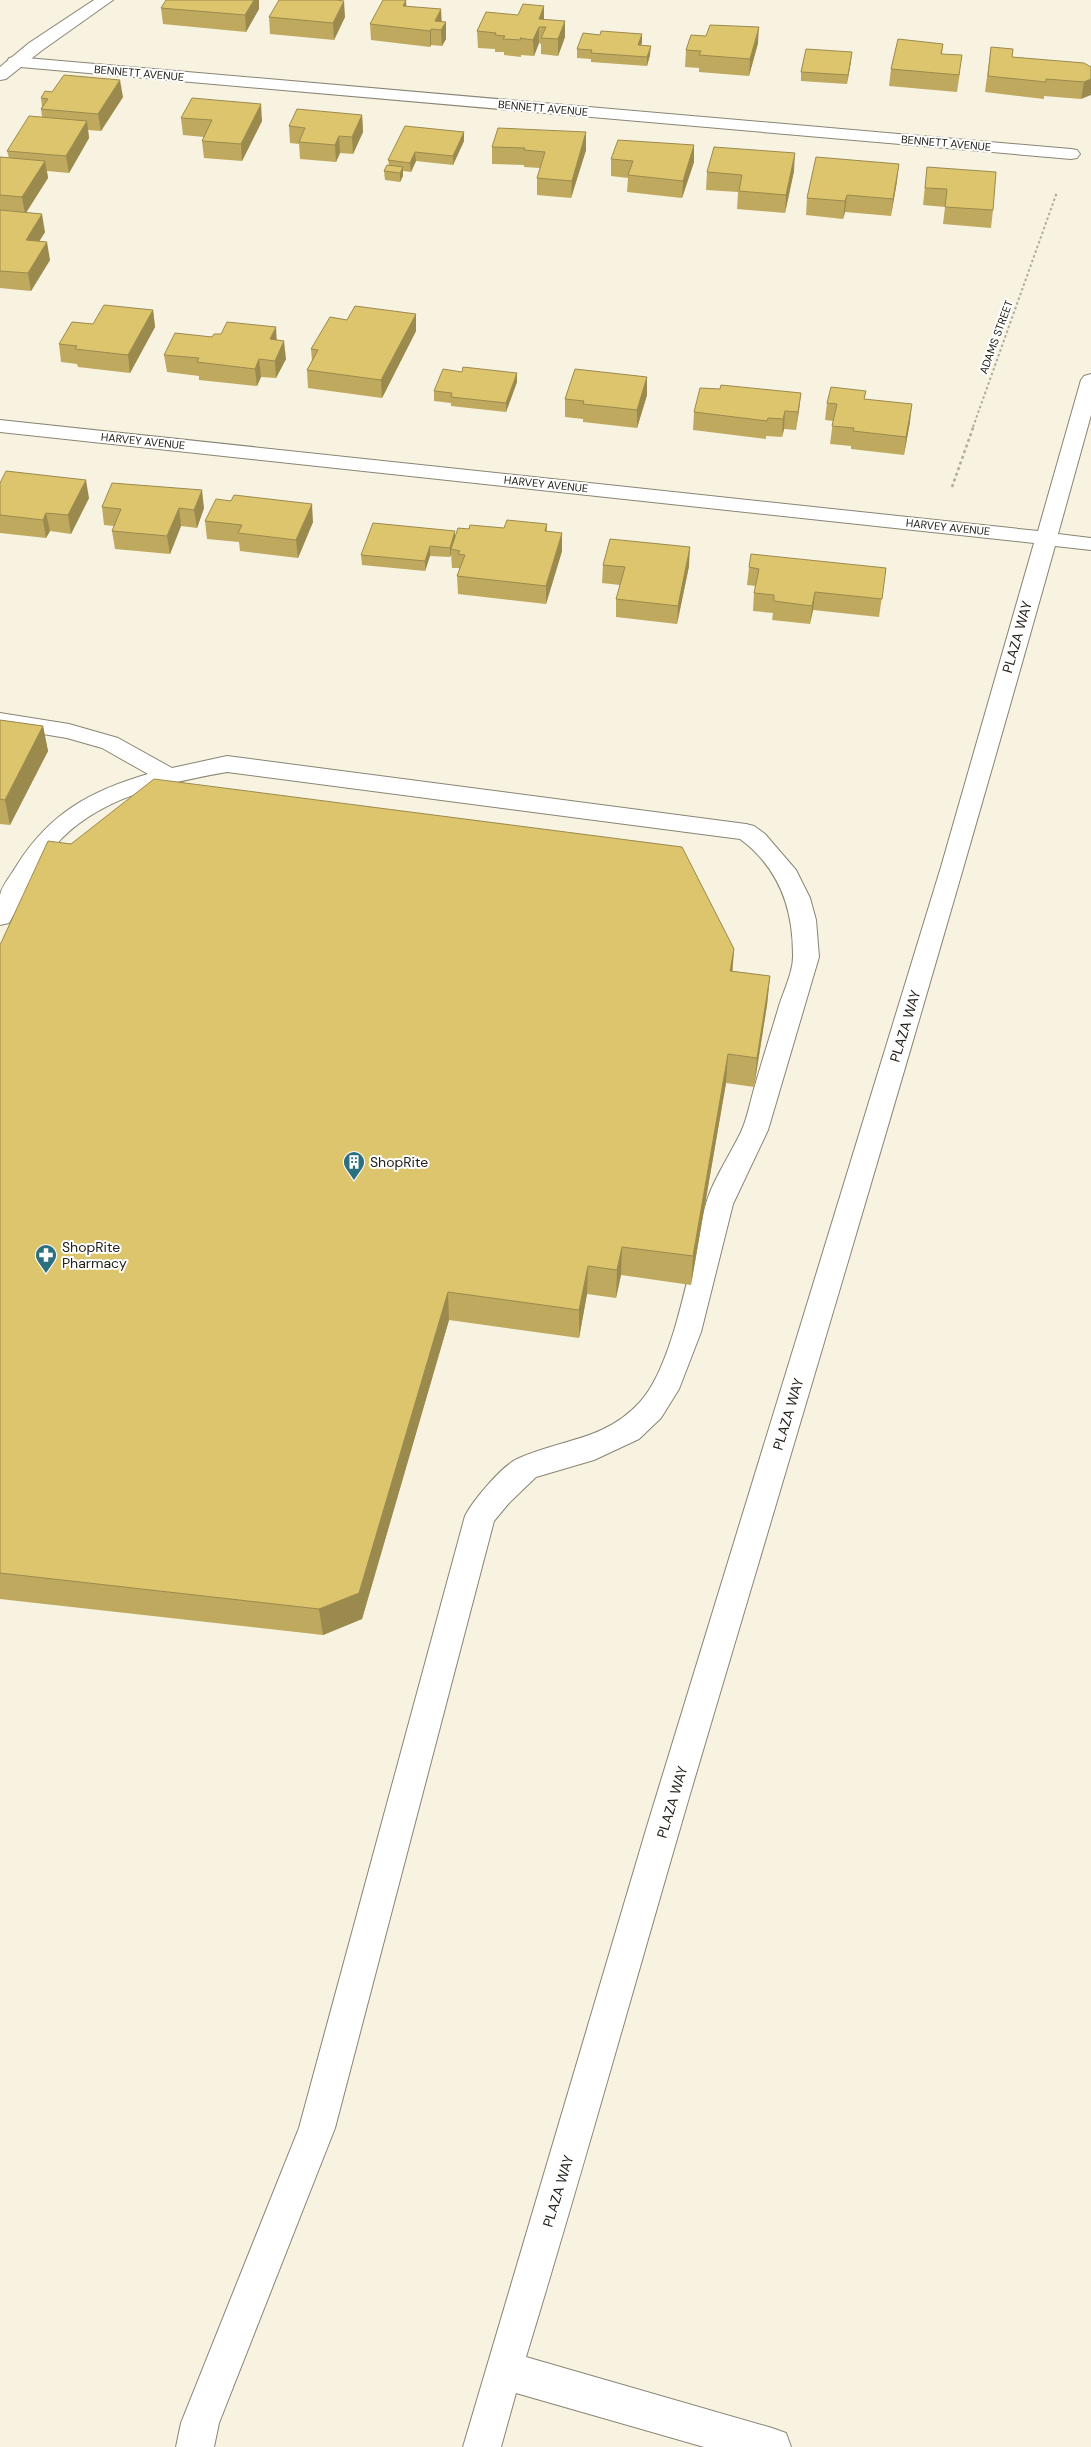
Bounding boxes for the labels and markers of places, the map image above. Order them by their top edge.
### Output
building icon: ShopRite [342,1150,366,1181]
place label: ShopRite [370,1153,428,1171]
place label: ShopRite Pharmacy [62,1238,127,1272]
pharmacy icon: ShopRite Pharmacy [34,1243,58,1274]

